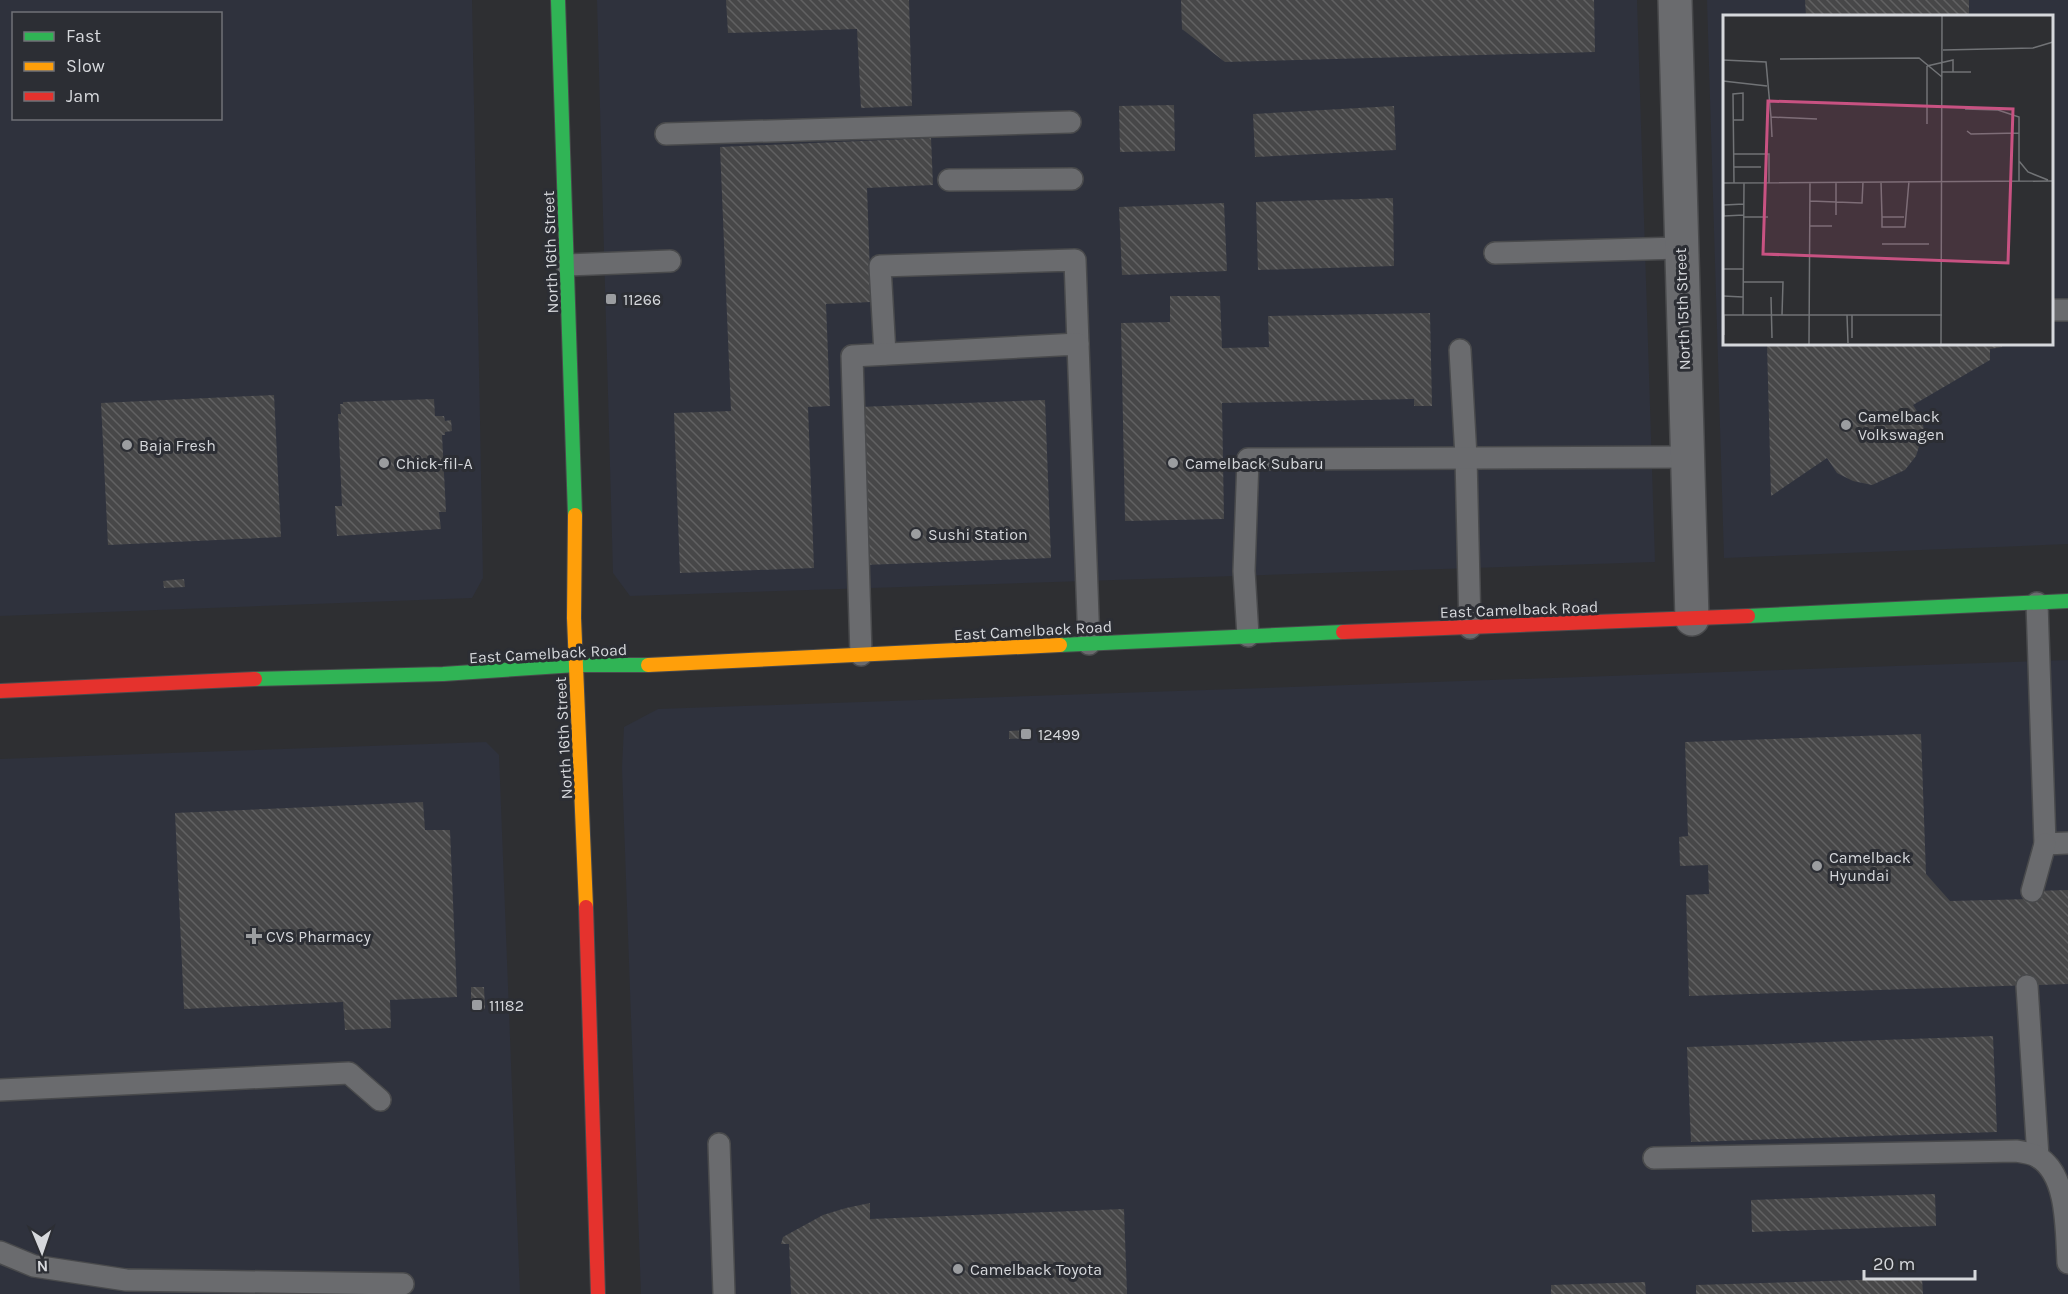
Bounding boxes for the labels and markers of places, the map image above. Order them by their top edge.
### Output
place label: 11266 [623,290,661,309]
marker: 11266 [604,292,618,306]
place label: Camelback Volkswagen [1858,407,1944,444]
marker: Camelback Volkswagen [1839,418,1853,432]
place label: Baja Fresh [139,436,216,455]
marker: Baja Fresh [120,438,134,452]
place label: Chick-fil-A [396,454,473,473]
place label: Camelback Subaru [1185,454,1324,473]
marker: Chick-fil-A [377,456,391,470]
marker: Camelback Subaru [1166,456,1180,470]
place label: Sushi Station [928,525,1028,544]
marker: Sushi Station [909,527,923,541]
place label: 12499 [1038,725,1080,744]
marker: 12499 [1019,727,1033,741]
place label: Camelback Hyundai [1829,848,1911,885]
marker: Camelback Hyundai [1810,859,1824,873]
place label: CVS Pharmacy [266,927,371,946]
marker: CVS Pharmacy [247,929,261,943]
place label: 11182 [489,996,524,1015]
marker: 11182 [470,998,484,1012]
place label: Camelback Toyota [970,1260,1102,1279]
marker: Camelback Toyota [951,1262,965,1276]

